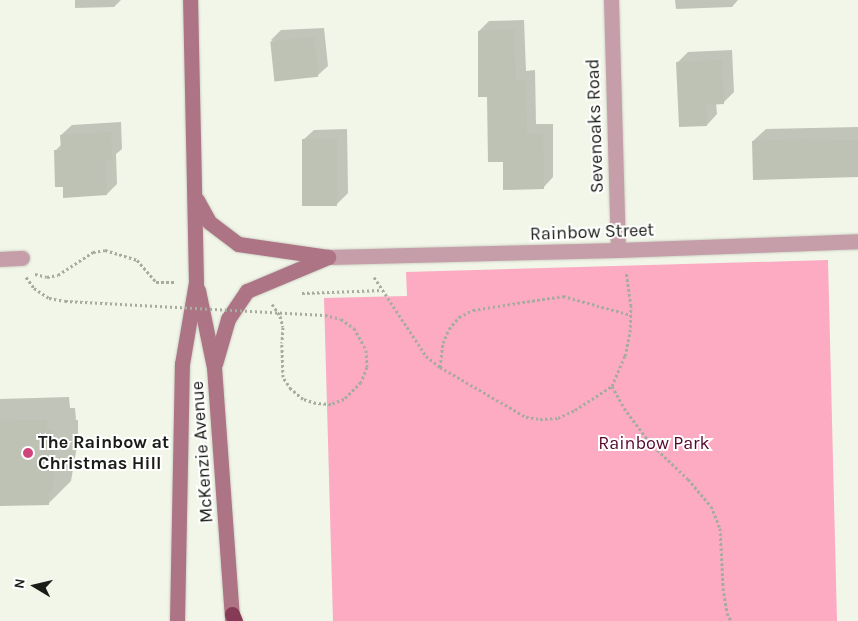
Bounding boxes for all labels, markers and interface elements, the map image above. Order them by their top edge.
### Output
street label: Sevenoaks Road [582,58,608,194]
street label: Rainbow Street [529,219,655,245]
street label: McKenzie Avenue [186,380,218,524]
place label: The Rainbow at Christmas Hill [38,432,169,474]
park label: Rainbow Park [598,432,710,454]
marker: The Rainbow at Christmas Hill [22,447,34,459]
north arrow [10,561,60,611]
text: N [11,577,29,590]

